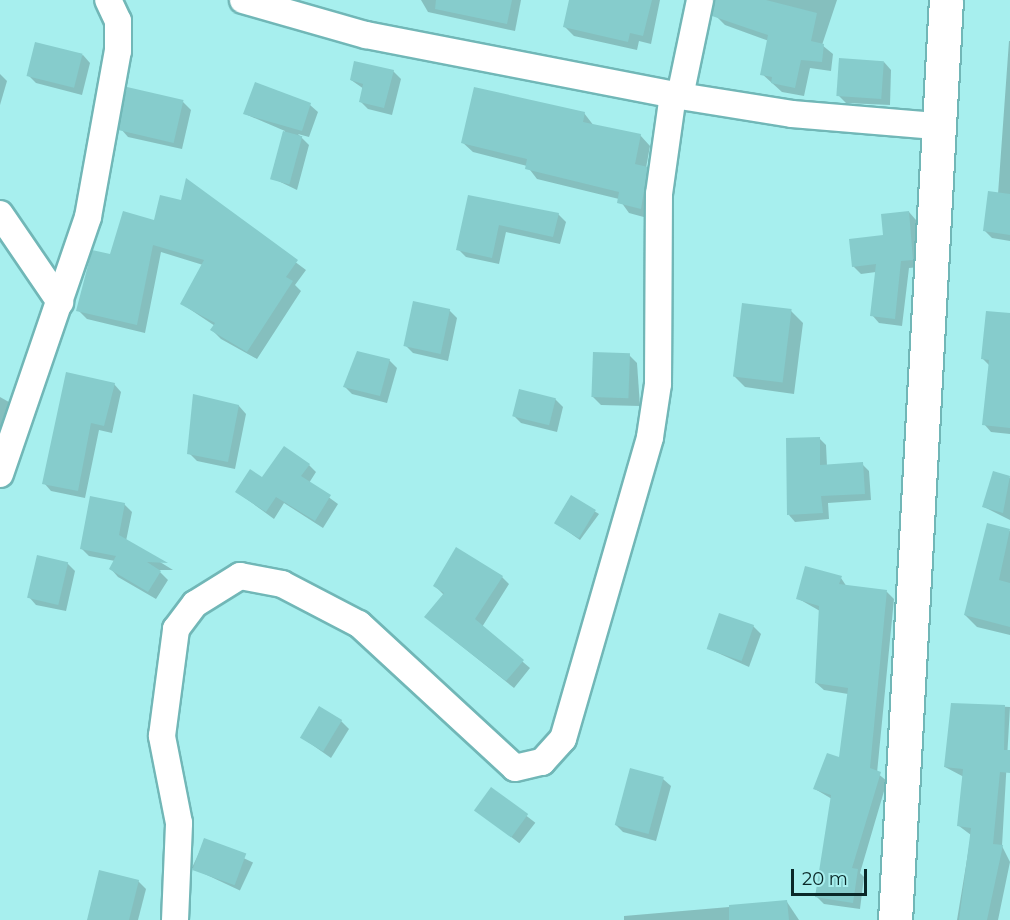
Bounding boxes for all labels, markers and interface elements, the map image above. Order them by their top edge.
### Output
scale bar [794,857,870,895]
text: 20 m [802,868,848,890]

